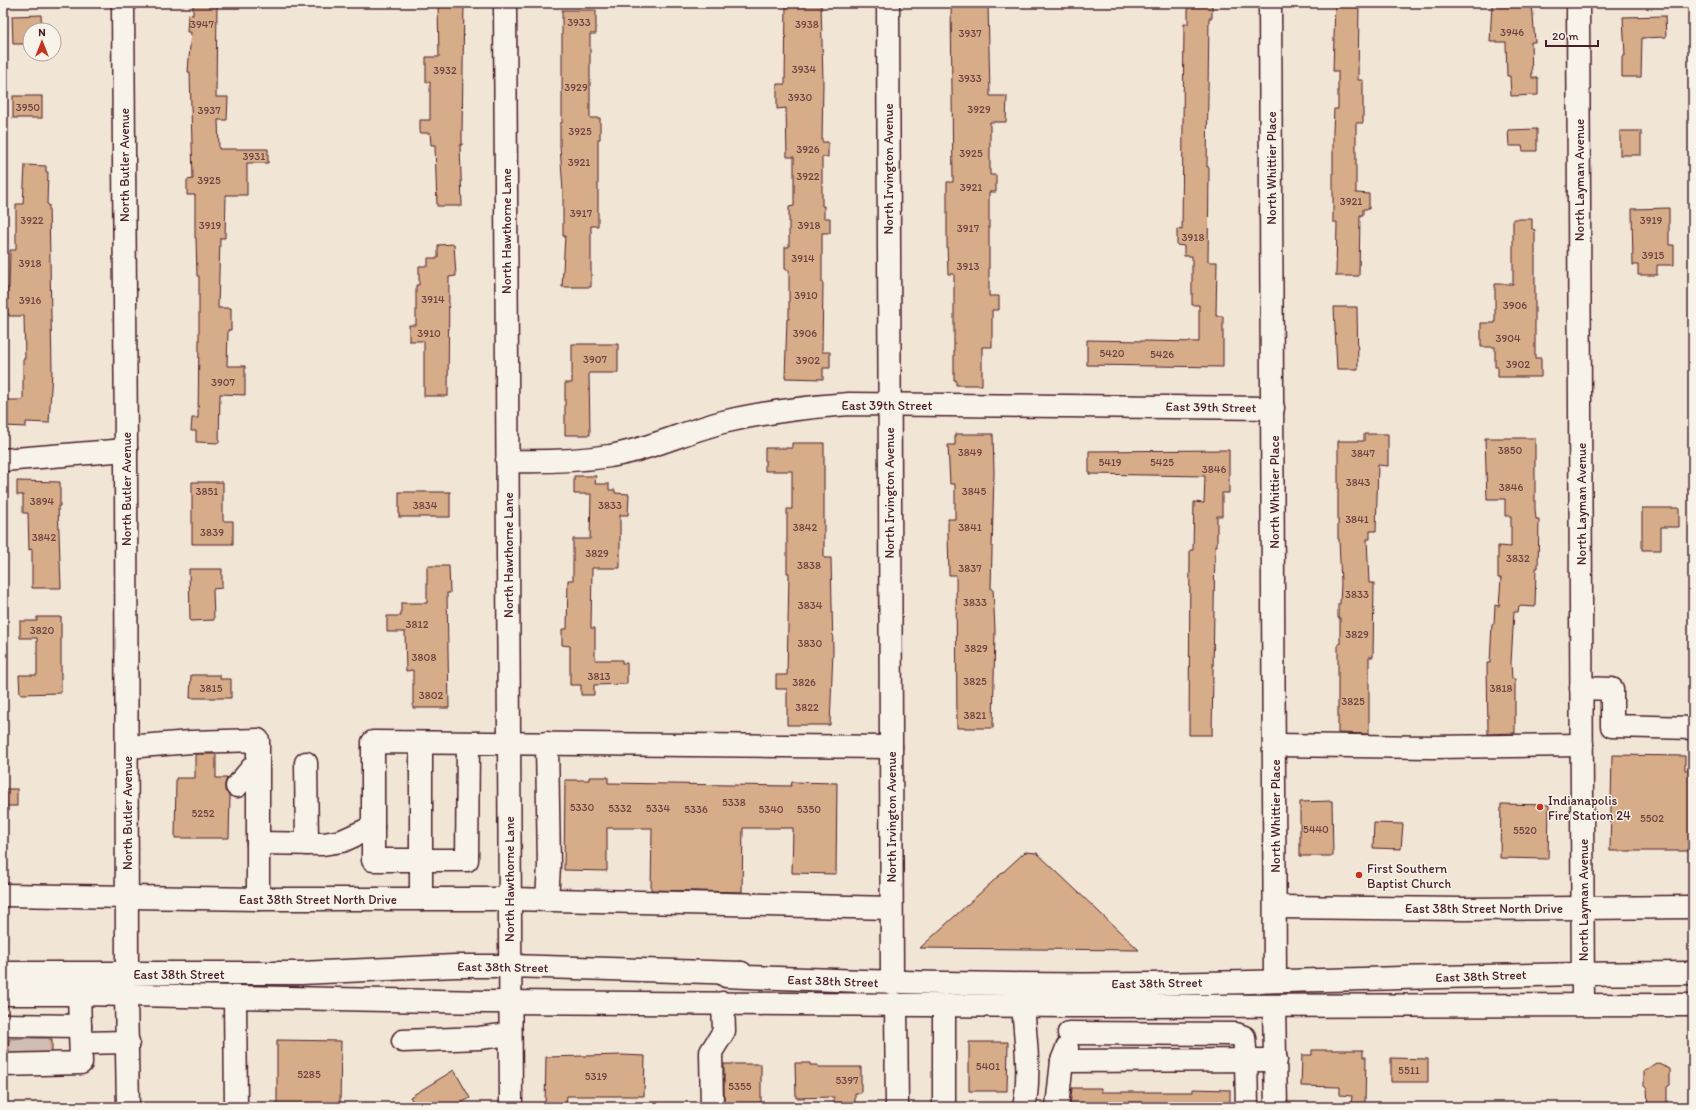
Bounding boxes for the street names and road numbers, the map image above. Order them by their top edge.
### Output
street label: North Irvington Avenue [881,103,896,235]
street label: North Butler Avenue [117,108,132,222]
street label: North Whittier Place [1264,111,1279,225]
street label: North Layman Avenue [1572,119,1587,241]
street label: North Hawthorne Lane [499,168,514,294]
street label: East 39th Street [842,398,933,413]
street label: East 39th Street [1165,399,1257,415]
street label: North Irvington Avenue [882,427,897,559]
street label: North Butler Avenue [119,432,134,546]
street label: North Whittier Place [1267,435,1282,549]
street label: North Layman Avenue [1574,443,1589,565]
street label: North Hawthorne Lane [501,492,516,618]
street label: North Irvington Avenue [884,751,899,883]
street label: North Butler Avenue [120,756,135,870]
street label: North Whittier Place [1268,759,1283,873]
street label: North Hawthorne Lane [502,816,517,942]
street label: North Layman Avenue [1576,839,1591,961]
street label: East 38th Street North Drive [239,892,397,907]
street label: East 38th Street North Drive [1405,901,1563,916]
street label: East 38th Street [457,959,549,975]
street label: East 38th Street [133,967,225,982]
street label: East 38th Street [1435,967,1527,985]
street label: East 38th Street [787,972,879,990]
street label: East 38th Street [1111,975,1203,991]

